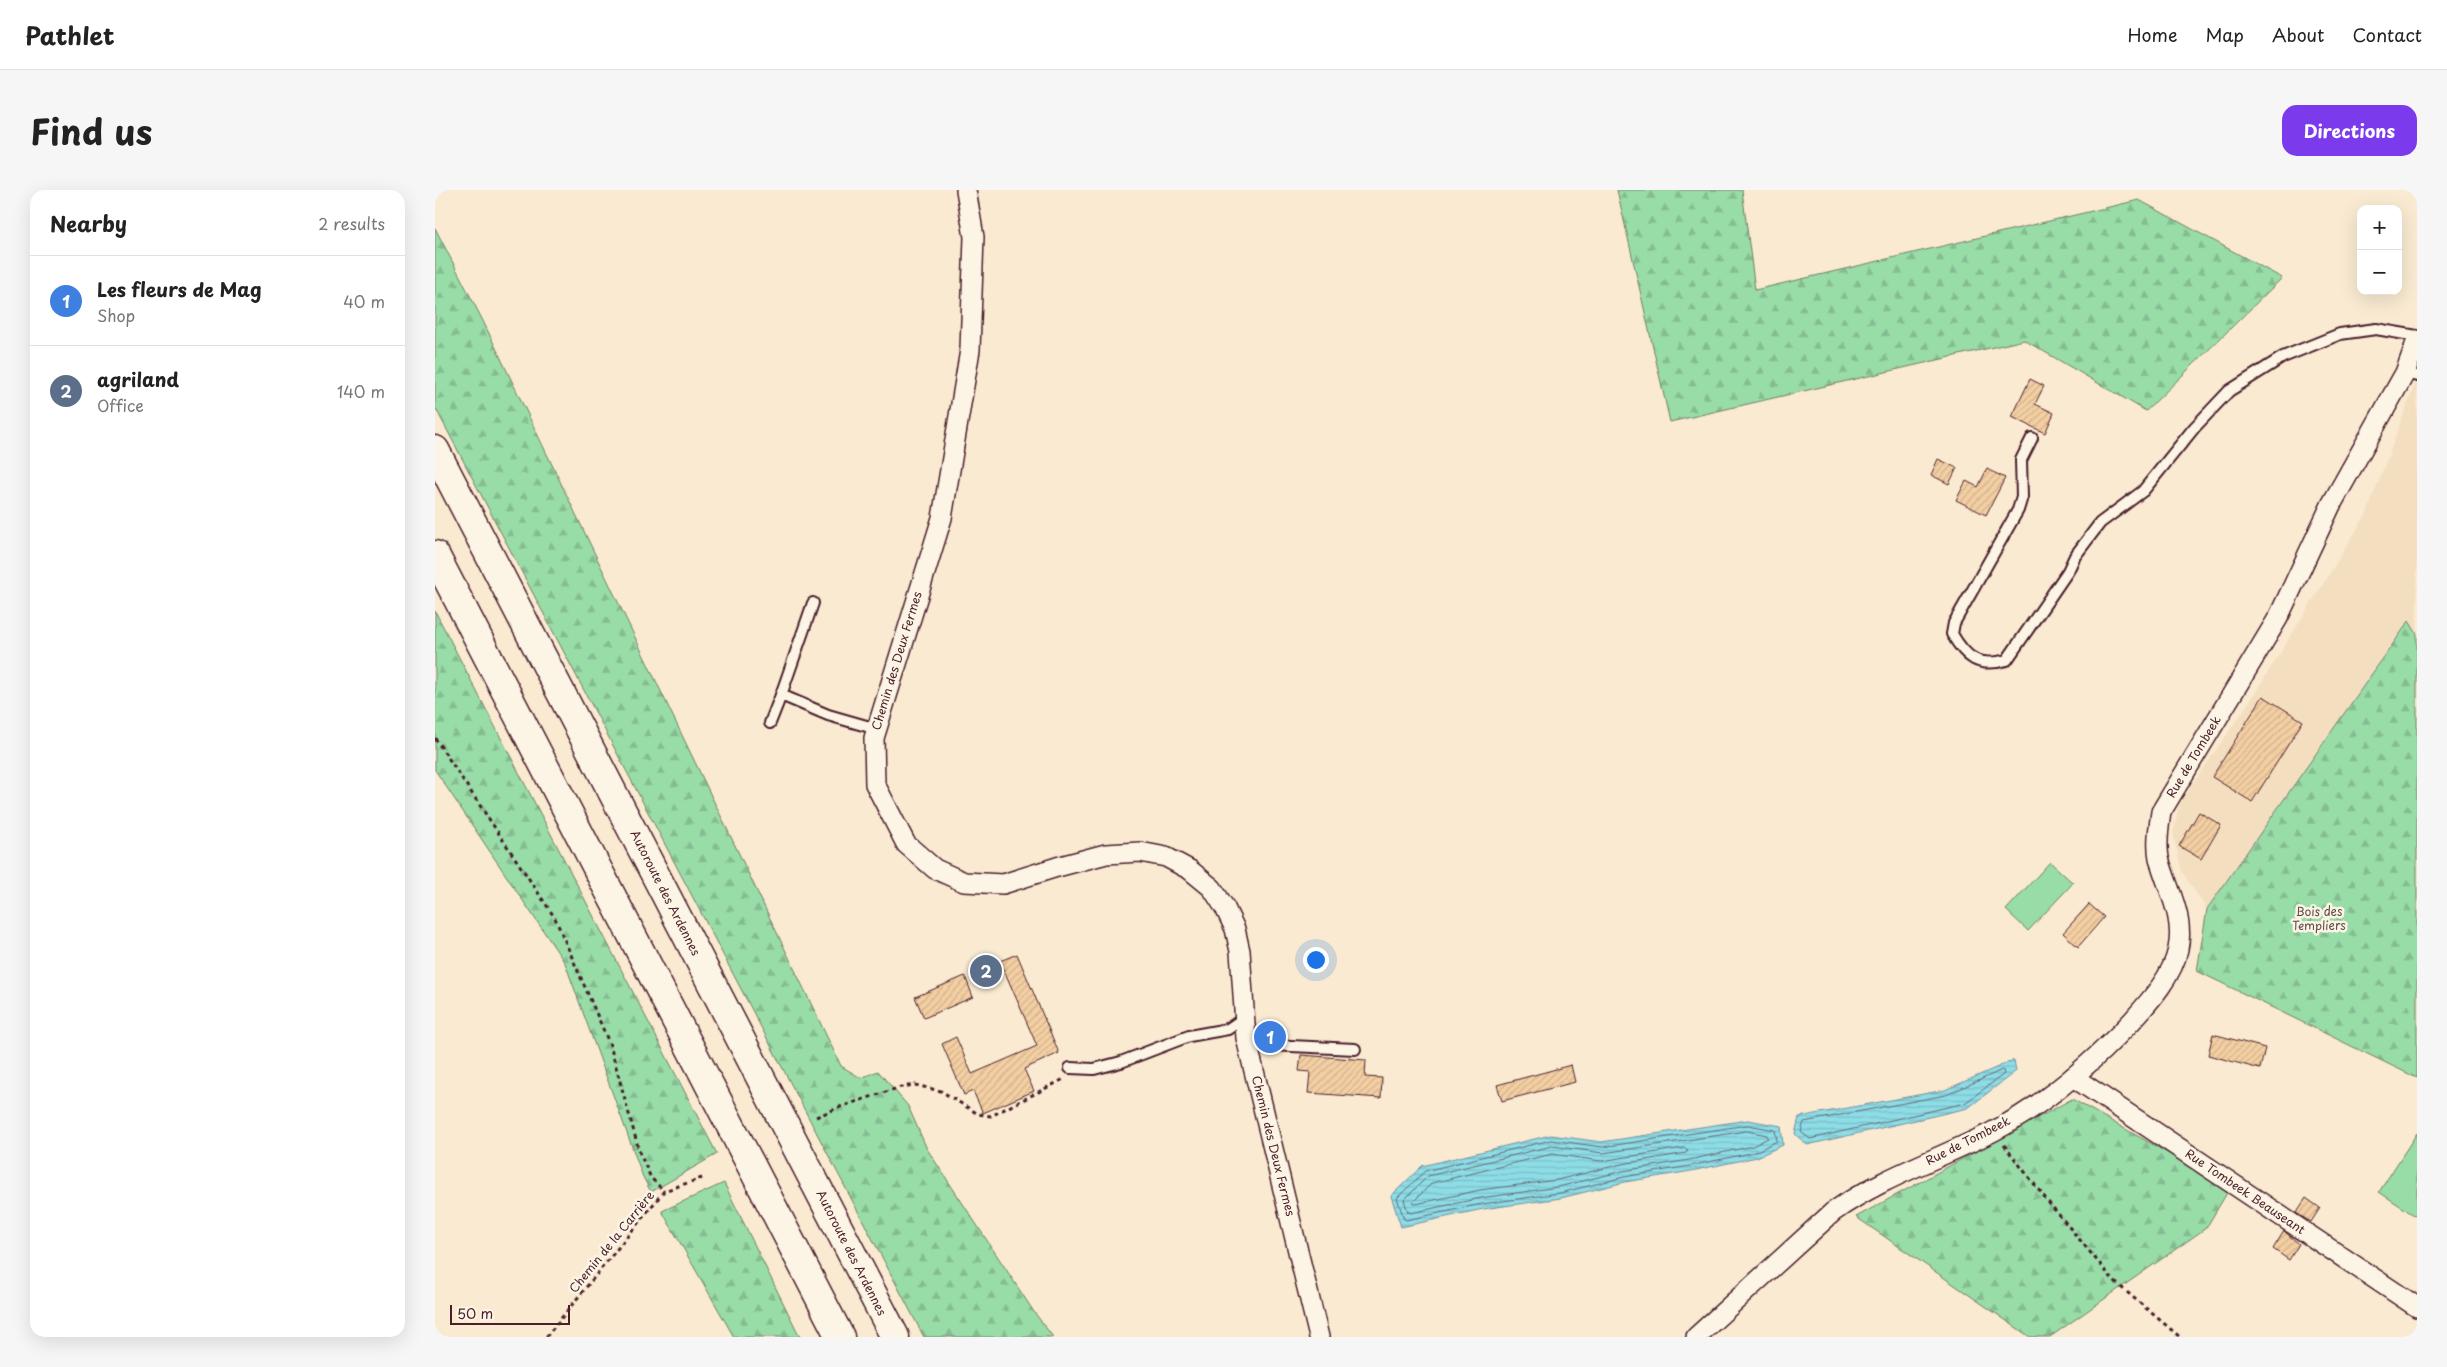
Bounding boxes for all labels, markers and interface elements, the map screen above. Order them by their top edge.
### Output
text: Pathlet [25,17,115,53]
text: Home [2127,21,2177,48]
text: Map [2205,21,2244,48]
text: About [2272,21,2324,48]
text: Contact [2352,21,2422,48]
text: Find us [30,104,152,157]
button: Directions [2282,105,2417,156]
map controls [2357,205,2402,295]
button: + [2357,205,2402,250]
text: Nearby [50,207,127,239]
text: 2 results [318,211,385,235]
button: − [2357,250,2402,295]
text: Les fleurs de Mag [97,275,262,303]
text: 1 [62,289,70,313]
text: 40 m [343,289,385,313]
text: Shop [97,303,135,327]
text: agriland [97,365,179,393]
text: 2 [60,379,72,403]
text: 140 m [337,379,385,403]
text: Office [97,393,144,417]
street label: Chemin des Deux Fermes [866,589,926,732]
street label: Rue de Tombeek [2162,712,2225,801]
street label: Autoroute des Ardennes [626,827,706,959]
park label: Bois des Templiers [2292,902,2346,934]
your location [1303,947,1329,973]
pin: 2 [970,952,1002,990]
pin: 1 [1254,1018,1286,1056]
street label: Chemin des Deux Fermes [1248,1074,1300,1218]
street label: Rue de Tombeek [1922,1111,2013,1169]
street label: Rue Tombeek Beauseant [2182,1144,2309,1238]
street label: Chemin de la Carrière [564,1186,658,1296]
street label: Autoroute des Ardennes [812,1187,892,1319]
scale bar [450,1302,570,1325]
text: 50 m [457,1303,493,1324]

